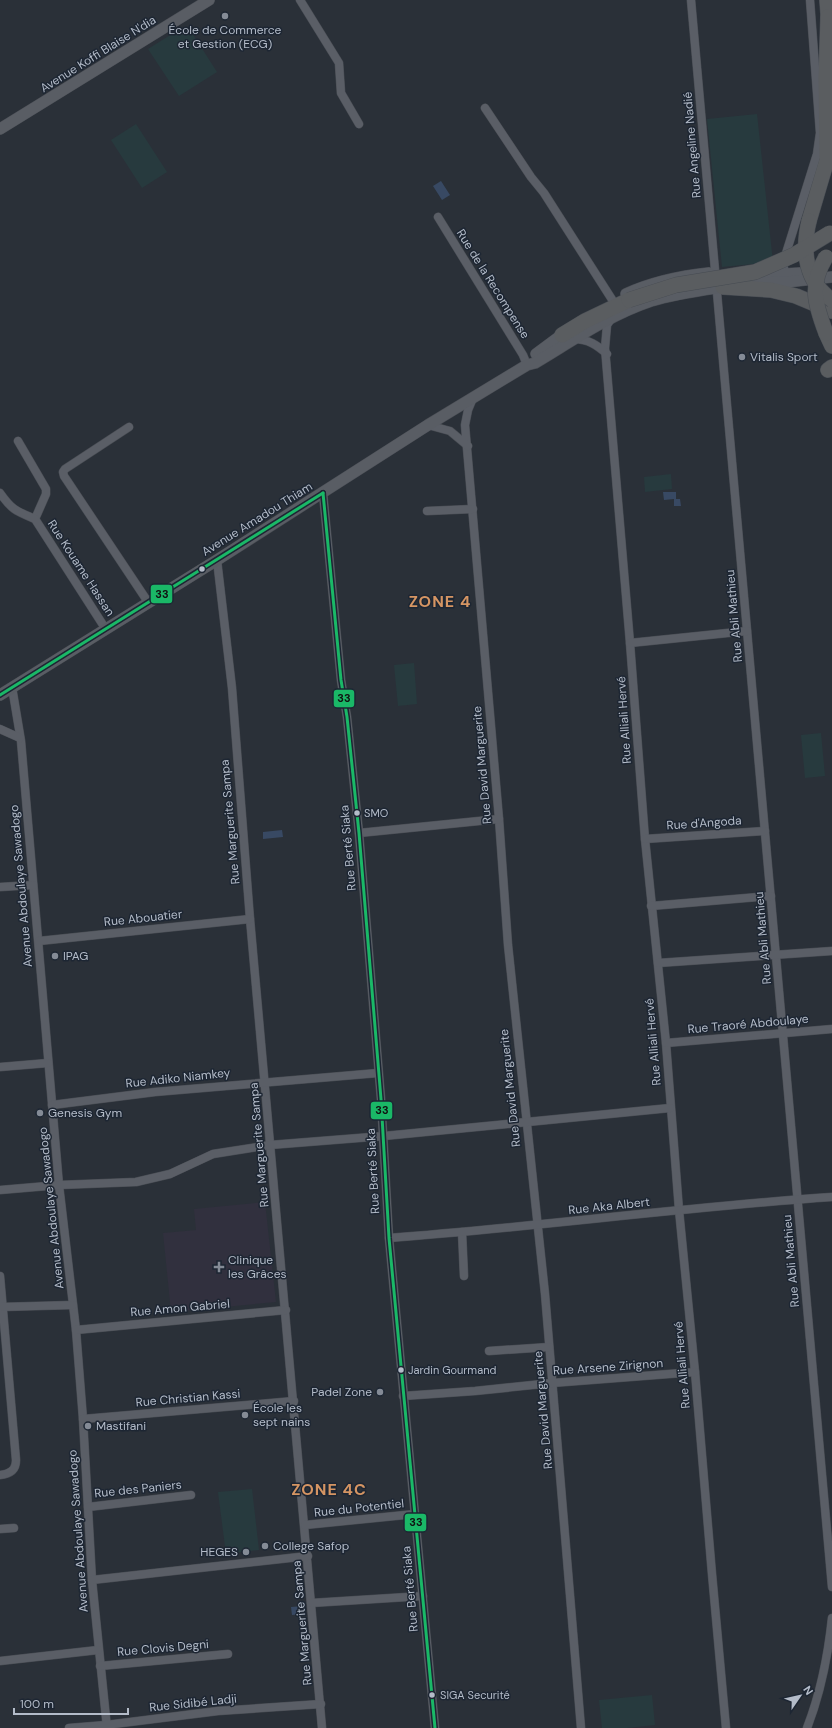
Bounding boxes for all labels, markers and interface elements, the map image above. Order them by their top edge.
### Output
marker: École de Commerce et Gestion (ECG) [220,11,230,21]
street label: Avenue Koffi Blaise N'dia [37,12,159,96]
place label: École de Commerce et Gestion (ECG) [169,22,282,52]
street label: Rue Angeline Nadié [679,91,705,199]
street label: Rue de la Recompense [453,226,533,342]
place label: Vitalis Sport [750,349,818,365]
marker: Vitalis Sport [737,352,747,362]
street label: Avenue Amadou Thiam [199,478,315,560]
street label: Rue Kouame Hassan [44,517,118,619]
unlabelled marker [197,564,207,574]
street label: Rue Abli Mathieu [722,569,746,663]
line badge: 33 [150,584,173,604]
text: 33 [155,587,169,601]
district label: ZONE 4 [409,591,471,612]
street label: Rue Alliali Hervé [613,675,635,764]
line badge: 33 [333,689,355,708]
text: 33 [337,691,351,705]
street label: Rue David Marguerite [469,705,495,825]
street label: Rue Marguerite Sampa [217,759,243,885]
street label: Avenue Abdoulaye Sawadogo [6,804,36,968]
street label: Rue Berté Siaka [336,804,360,892]
place label: SMO [364,806,388,820]
marker: SMO [352,808,362,818]
street label: Rue d'Angoda [666,812,742,834]
street label: Rue Abli Mathieu [751,891,775,985]
street label: Rue Abouatier [103,906,184,930]
place label: IPAG [63,948,88,964]
marker: IPAG [50,951,60,961]
street label: Rue Alliali Hervé [641,997,665,1086]
street label: Rue Traoré Abdoulaye [687,1011,809,1037]
street label: Rue David Marguerite [496,1028,524,1148]
street label: Rue Adiko Niamkey [125,1065,231,1091]
street label: Rue Marguerite Sampa [246,1082,272,1208]
line badge: 33 [370,1101,393,1120]
text: 33 [375,1103,389,1117]
place label: Genesis Gym [48,1105,122,1121]
marker: Genesis Gym [35,1108,45,1118]
street label: Avenue Abdoulaye Sawadogo [35,1126,67,1290]
street label: Rue Berté Siaka [363,1128,383,1214]
street label: Rue Aka Albert [567,1194,651,1218]
street label: Rue Abli Mathieu [779,1214,803,1308]
place label: Clinique les Grâces [228,1252,286,1282]
marker: Clinique les Grâces [213,1261,225,1273]
street label: Rue Amon Gabriel [130,1296,230,1320]
street label: Rue Alliali Hervé [670,1320,694,1409]
street label: Rue David Marguerite [530,1350,556,1470]
street label: Rue Arsene Zirignon [552,1355,664,1379]
place label: Jardin Gourmand [408,1363,496,1377]
marker: Jardin Gourmand [396,1365,406,1375]
place label: Padel Zone [311,1384,372,1400]
street label: Rue Christian Kassi [135,1385,241,1411]
marker: Padel Zone [375,1387,385,1397]
place label: École les sept nains [253,1400,310,1430]
marker: École les sept nains [240,1410,250,1420]
place label: Mastifani [96,1418,146,1434]
marker: Mastifani [83,1421,93,1431]
street label: Avenue Abdoulaye Sawadogo [64,1449,92,1613]
street label: Rue des Paniers [93,1476,183,1502]
district label: ZONE 4C [291,1479,367,1500]
street label: Rue du Potentiel [313,1495,405,1521]
line badge: 33 [404,1513,427,1532]
text: 33 [409,1515,423,1529]
place label: College Safop [273,1538,349,1554]
marker: College Safop [260,1541,270,1551]
place label: HEGES [200,1544,238,1560]
street label: Rue Berté Siaka [398,1545,422,1633]
marker: HEGES [241,1547,251,1557]
street label: Rue Marguerite Sampa [289,1560,315,1686]
street label: Rue Clovis Degni [116,1636,210,1660]
north arrow [780,1676,820,1716]
text: N [800,1683,816,1698]
place label: SIGA Securité [440,1688,510,1702]
scale bar [14,1690,128,1716]
street label: Rue Sidibé Ladji [148,1690,238,1716]
marker: SIGA Securité [427,1690,437,1700]
text: 100 m [20,1696,54,1712]

